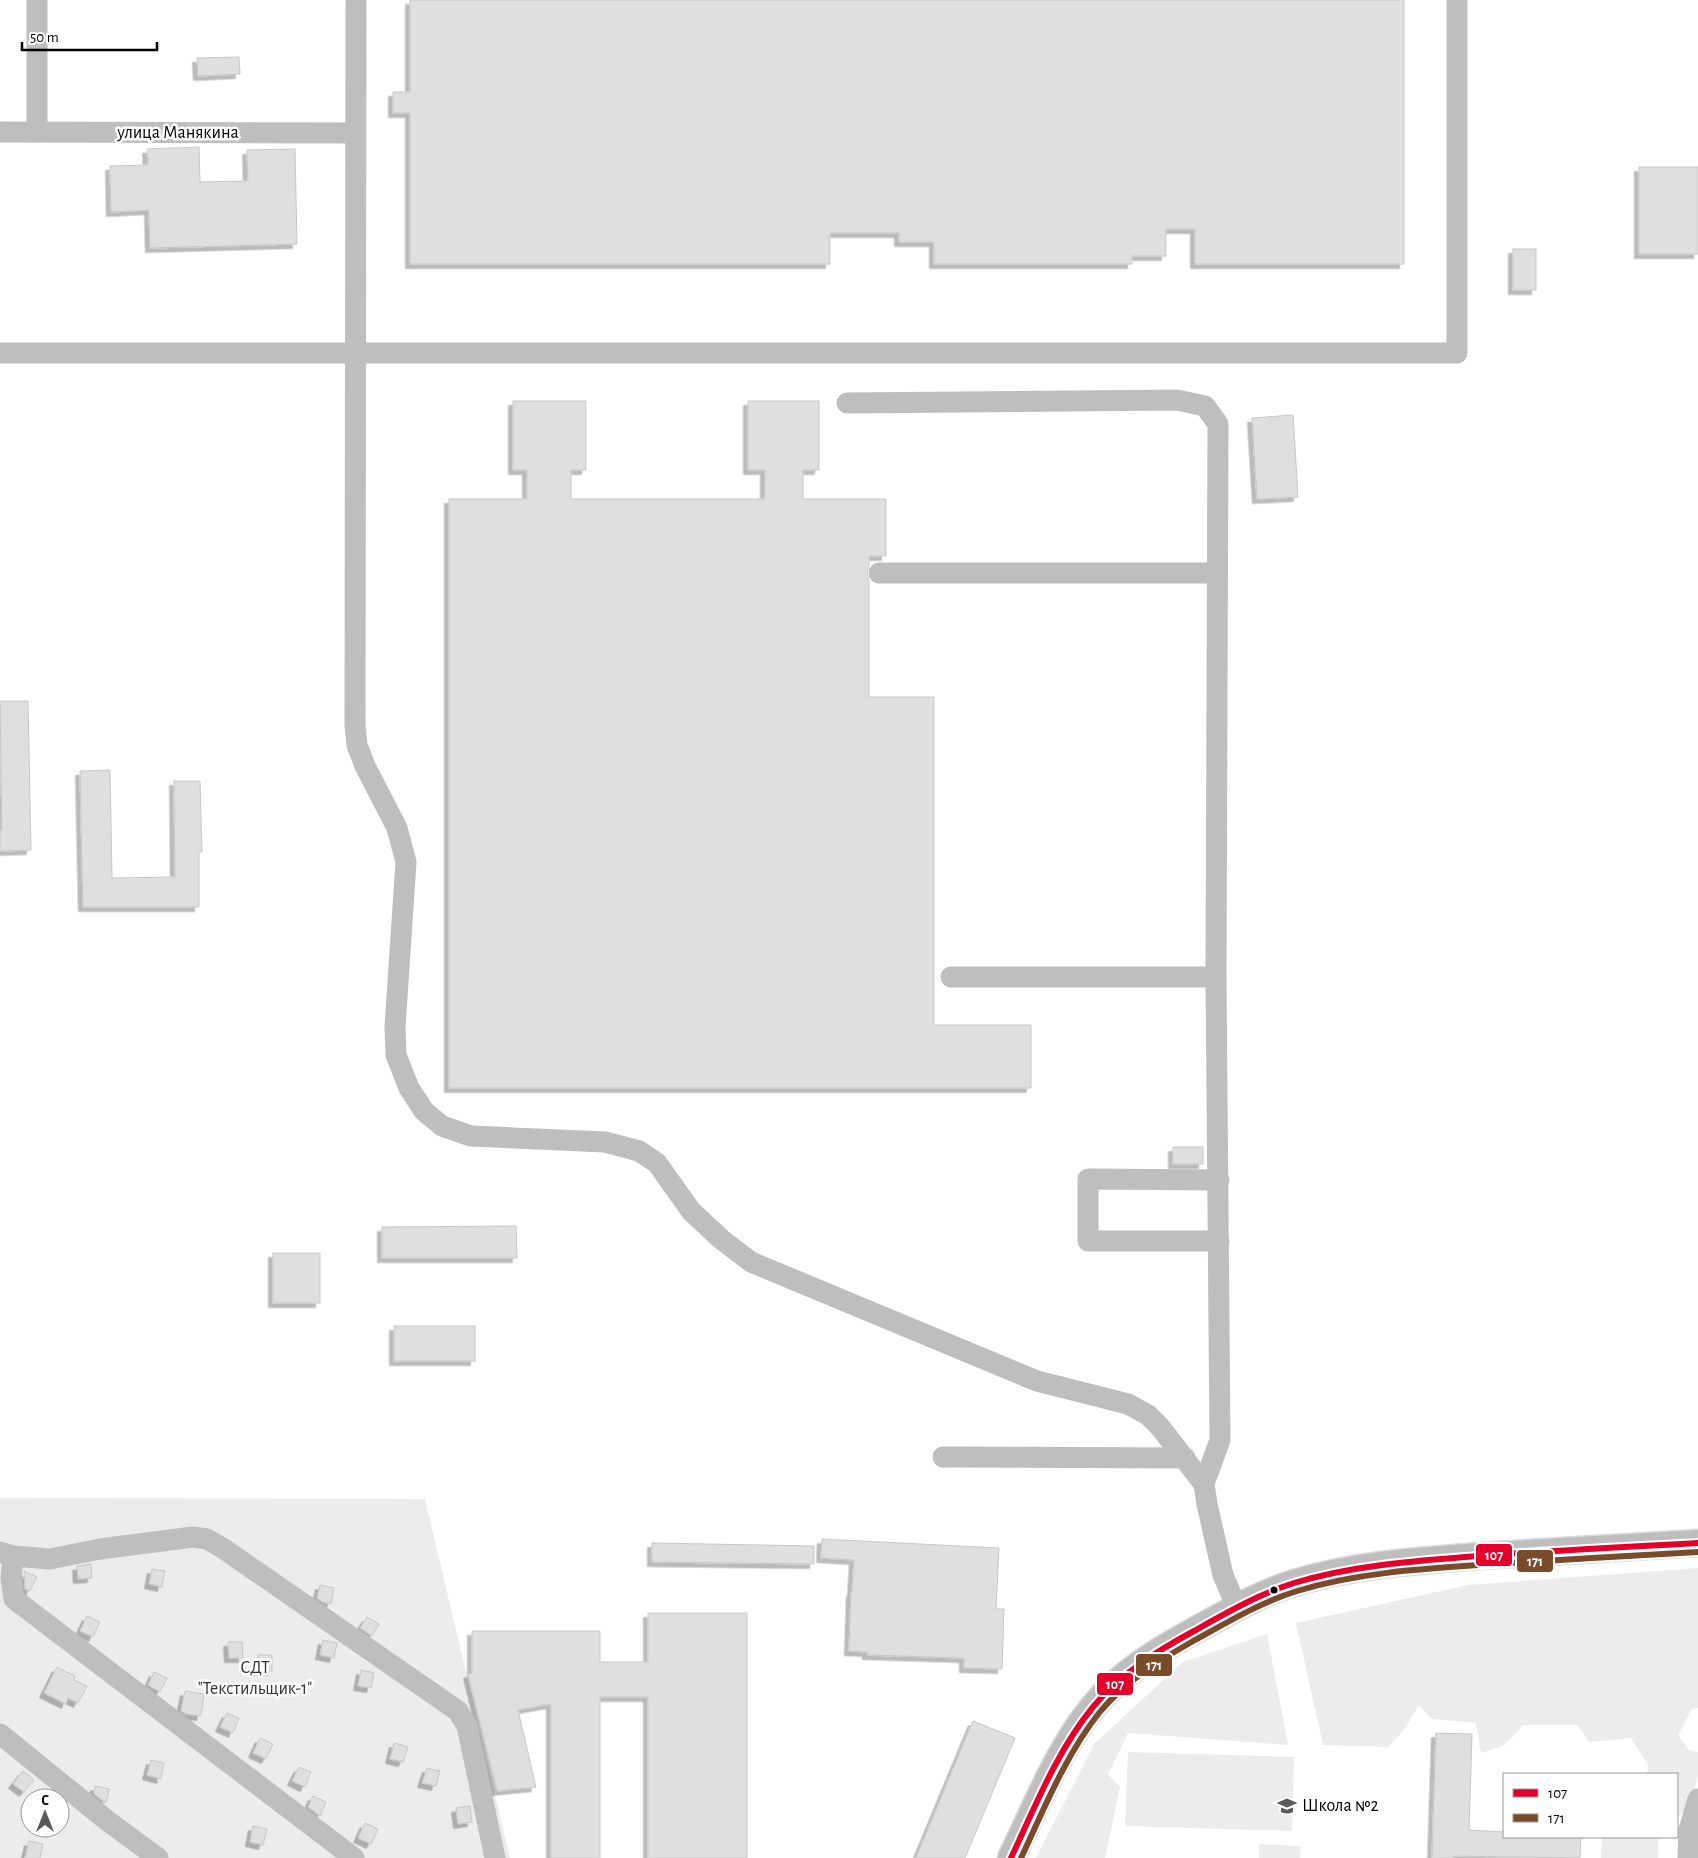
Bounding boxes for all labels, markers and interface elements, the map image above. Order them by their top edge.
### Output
scale bar [22,20,158,52]
text: 50 m [30,30,59,45]
street label: улица Манякина [116,124,239,142]
line badge: 107 [1475,1543,1513,1567]
text: 107 [1485,1549,1503,1563]
line badge: 171 [1516,1549,1554,1573]
text: 171 [1527,1555,1543,1569]
unlabelled marker [1269,1585,1279,1595]
line badge: 171 [1135,1653,1173,1677]
park label: СДТ "Текстильщик-1" [198,1659,312,1698]
text: 171 [1146,1659,1162,1673]
line badge: 107 [1096,1672,1134,1696]
text: 107 [1106,1678,1124,1692]
legend [1503,1773,1678,1838]
text: 107 [1548,1786,1567,1801]
north arrow [20,1788,70,1838]
text: С [41,1794,49,1808]
school or university icon: Школа №2 [1276,1795,1298,1817]
place label: Школа №2 [1302,1797,1379,1815]
text: 171 [1548,1811,1565,1826]

